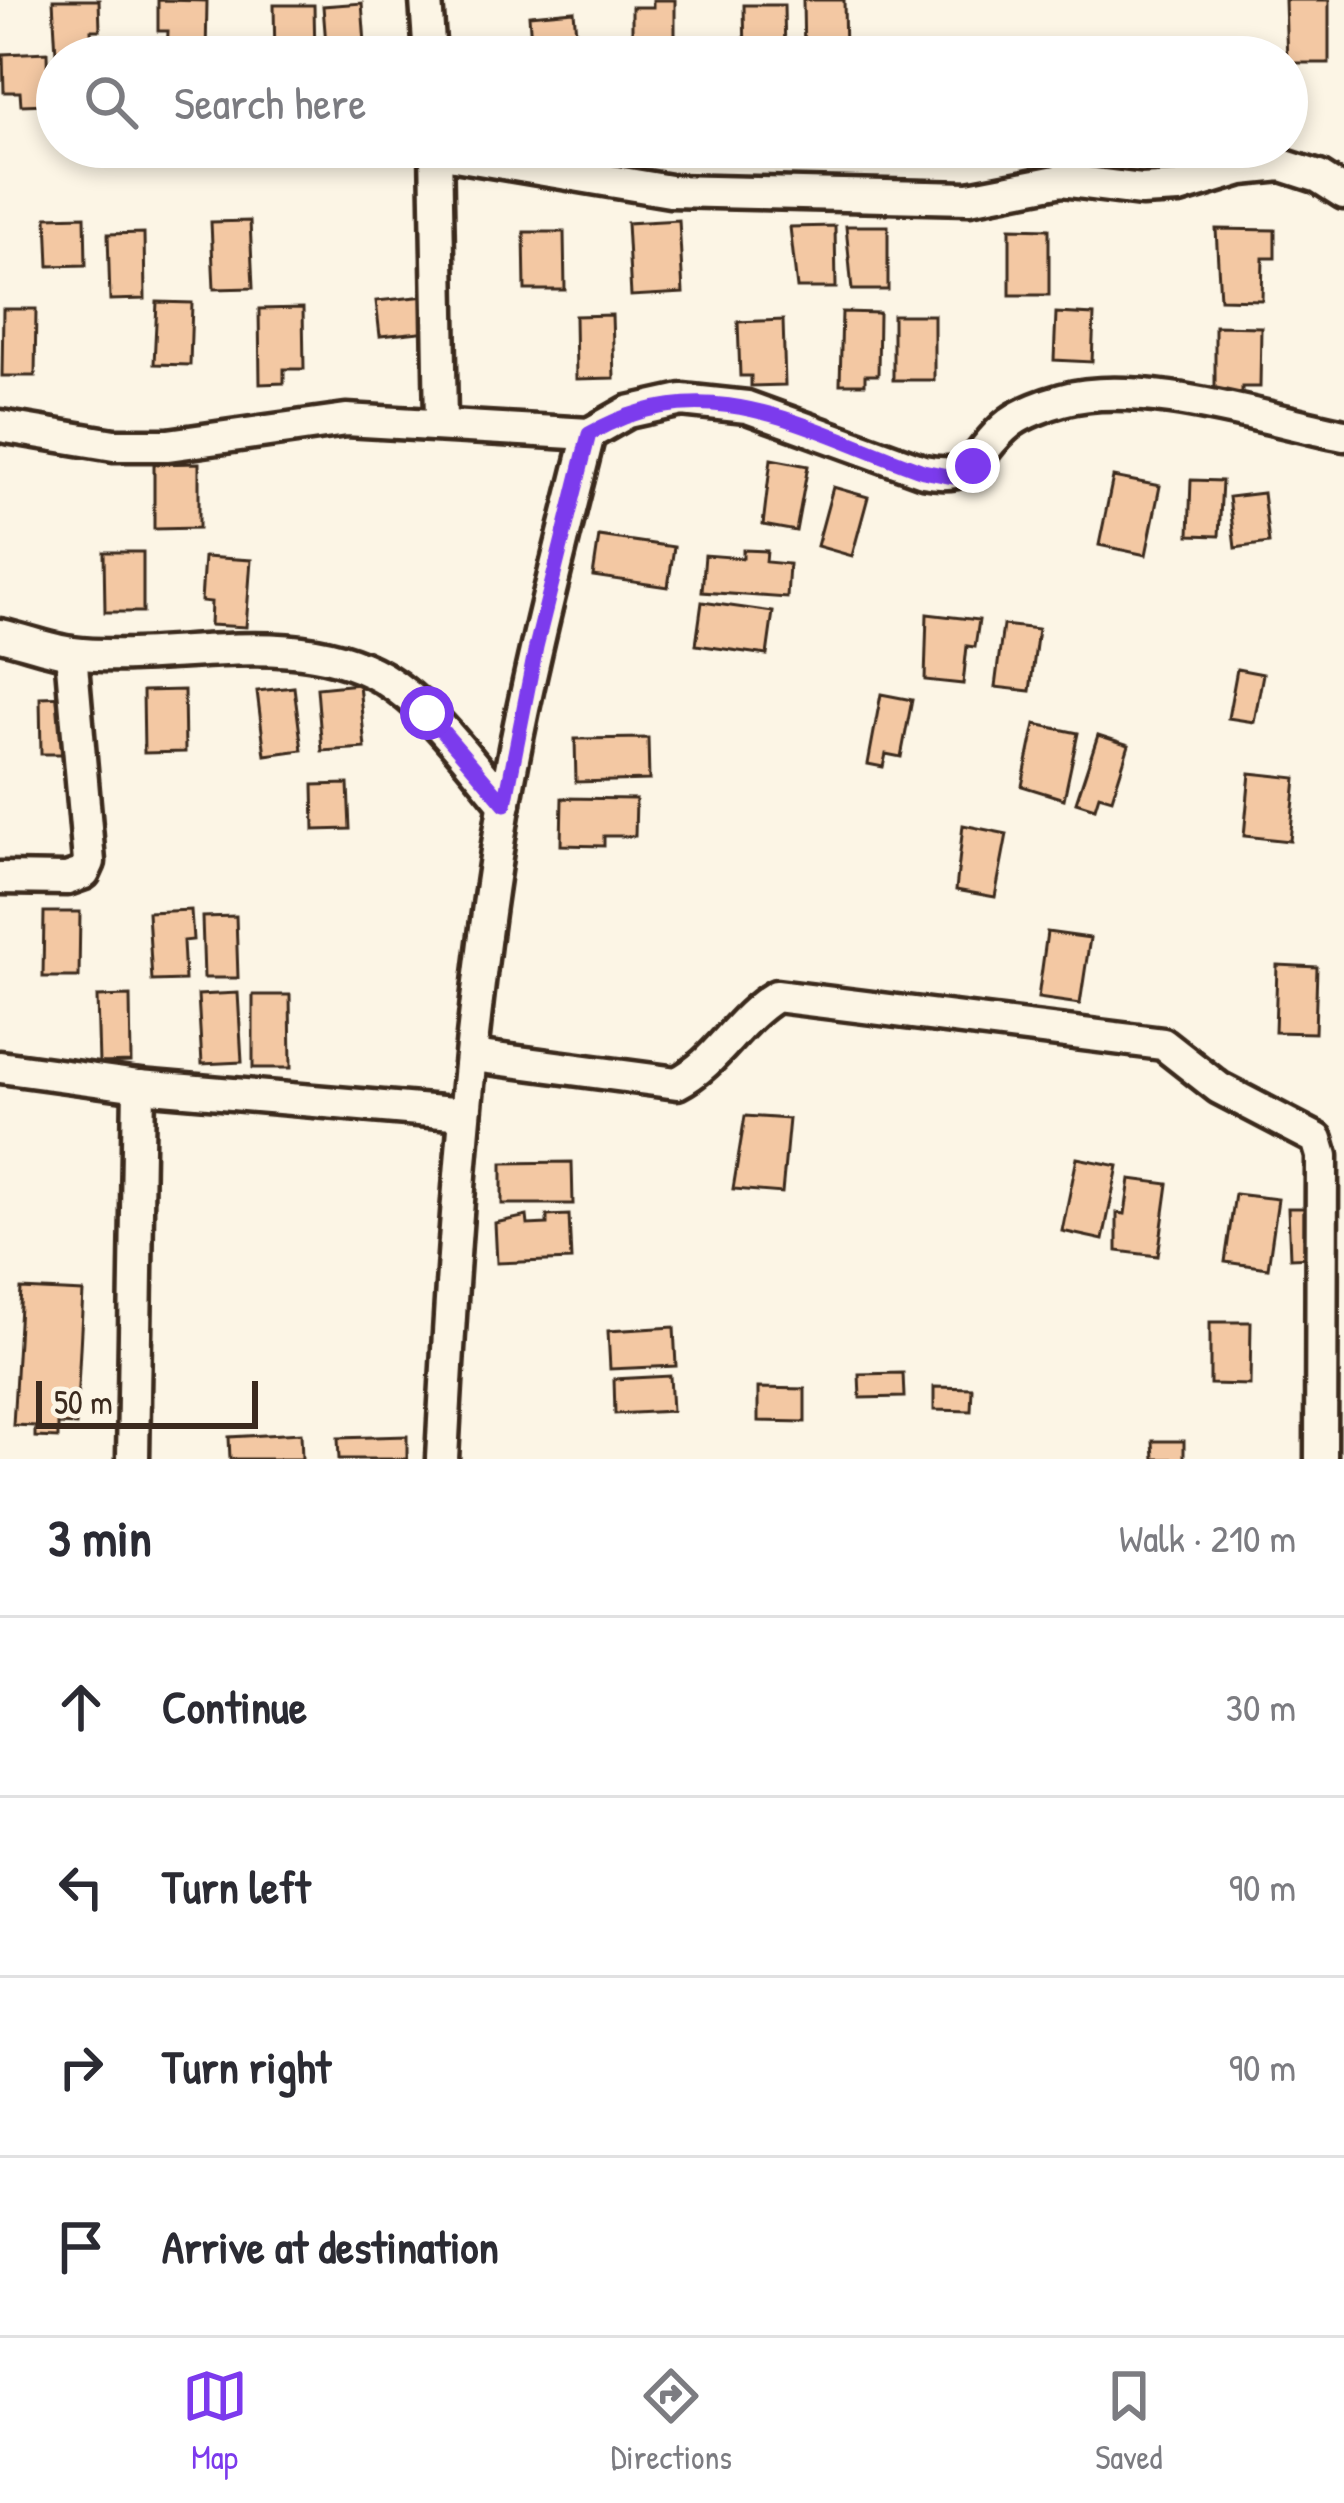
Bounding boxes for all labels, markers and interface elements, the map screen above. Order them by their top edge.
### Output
search box [36,36,1308,168]
icon: search [78,69,144,135]
text: Search here [174,72,366,133]
route end [946,439,1000,493]
route start [400,686,454,740]
scale bar [36,1375,258,1428]
text: 50 m [54,1380,113,1424]
text: 3 min [48,1503,152,1572]
text: Walk · 210 m [1119,1511,1296,1564]
icon: ahead [48,1674,114,1740]
text: Continue [162,1676,307,1737]
text: 30 m [1226,1680,1296,1733]
icon: left [48,1854,114,1920]
text: Turn left [162,1856,311,1917]
text: 90 m [1229,1860,1296,1913]
icon: right [48,2034,114,2100]
text: Turn right [162,2036,331,2097]
text: 90 m [1229,2040,1296,2093]
icon: arrive [48,2214,114,2280]
text: Arrive at destination [162,2216,499,2277]
tab: Map [182,2363,248,2479]
tab: Directions [611,2363,732,2479]
tab: Saved [1095,2363,1162,2479]

